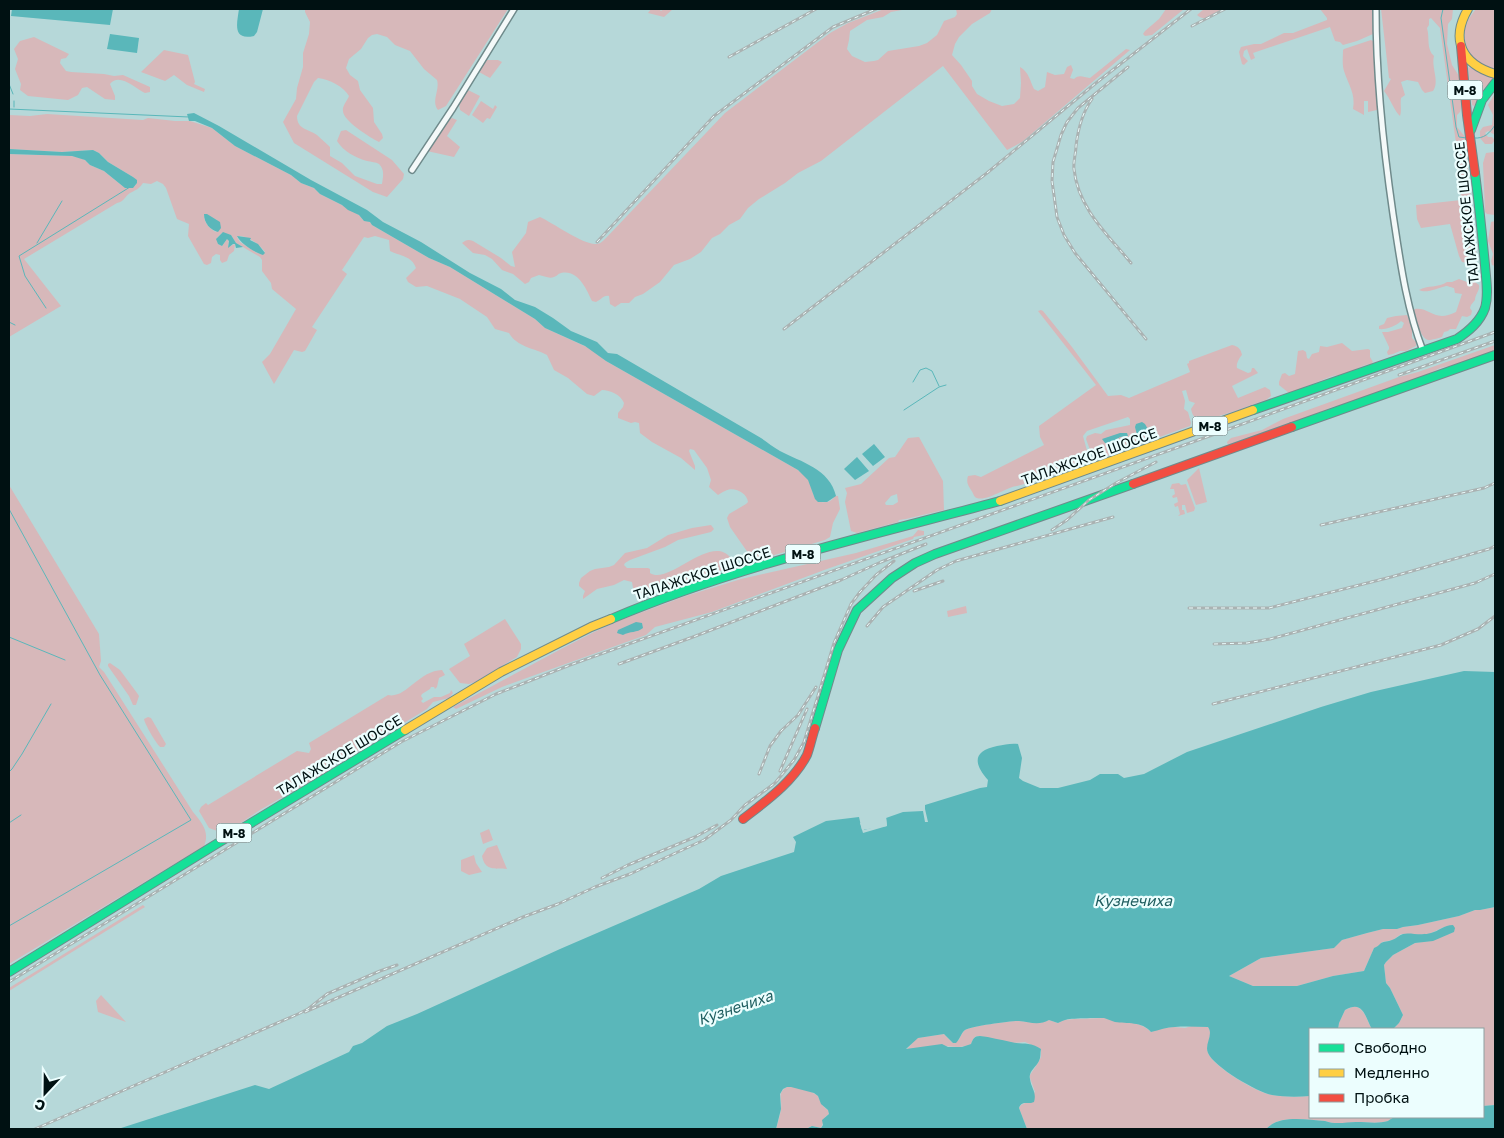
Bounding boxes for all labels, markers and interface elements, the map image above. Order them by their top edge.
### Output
road number: М-8 [1448,80,1482,100]
street label: ТАЛАЖСКОЕ ШОССЕ [1450,141,1482,285]
road number: М-8 [1192,416,1228,436]
street label: ТАЛАЖСКОЕ ШОССЕ [1019,424,1159,488]
street label: ТАЛАЖСКОЕ ШОССЕ [631,543,773,603]
road number: М-8 [786,544,820,564]
street label: ТАЛАЖСКОЕ ШОССЕ [273,711,405,799]
road number: М-8 [216,824,252,842]
water label: Кузнечиха [1094,891,1172,910]
water label: Кузнечиха [695,986,776,1029]
legend [1309,1028,1484,1118]
text: Свободно [1354,1038,1427,1056]
text: Медленно [1354,1063,1430,1081]
north arrow [20,1068,70,1118]
text: Пробка [1354,1088,1409,1106]
text: С [32,1096,48,1115]

